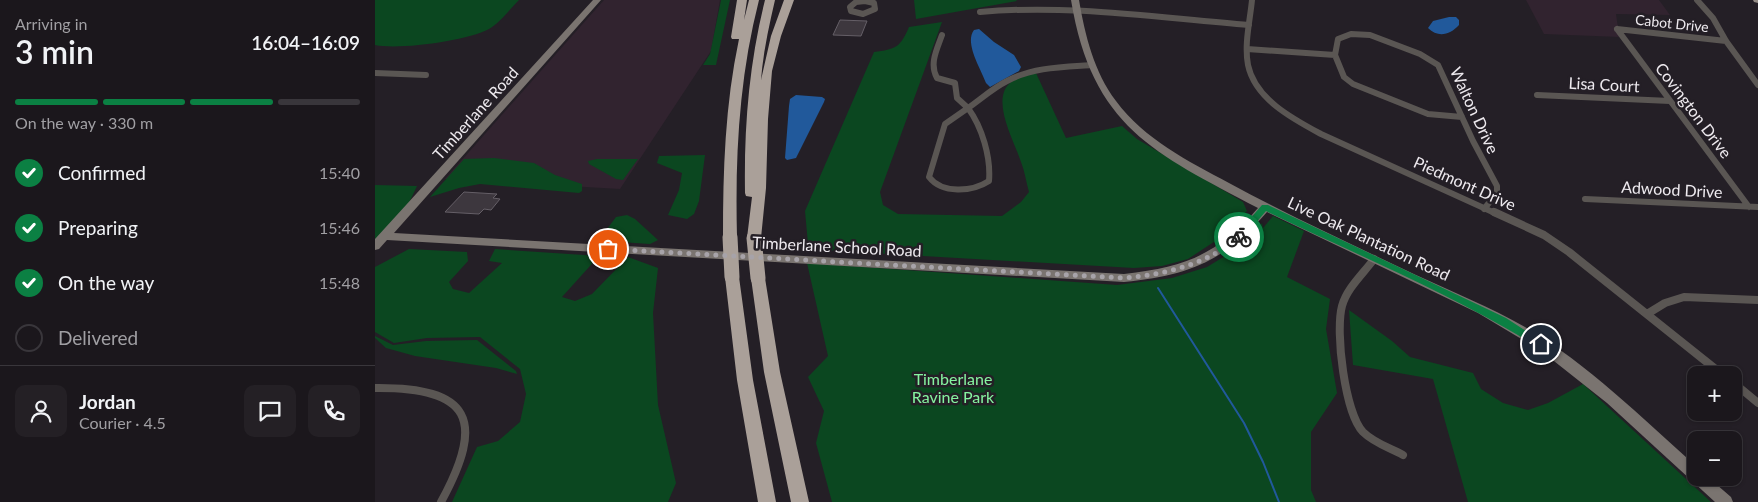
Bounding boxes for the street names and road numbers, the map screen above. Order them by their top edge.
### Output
street label: Cabot Drive [1634,11,1710,35]
street label: Covington Drive [1652,58,1736,162]
street label: Timberlane Road [428,63,522,163]
street label: Walton Drive [1447,64,1503,156]
street label: Lisa Court [1568,73,1640,95]
street label: Piedmont Drive [1411,152,1519,214]
street label: Adwood Drive [1621,177,1723,201]
street label: Live Oak Plantation Road [1285,192,1453,284]
street label: Timberlane School Road [752,232,922,260]

